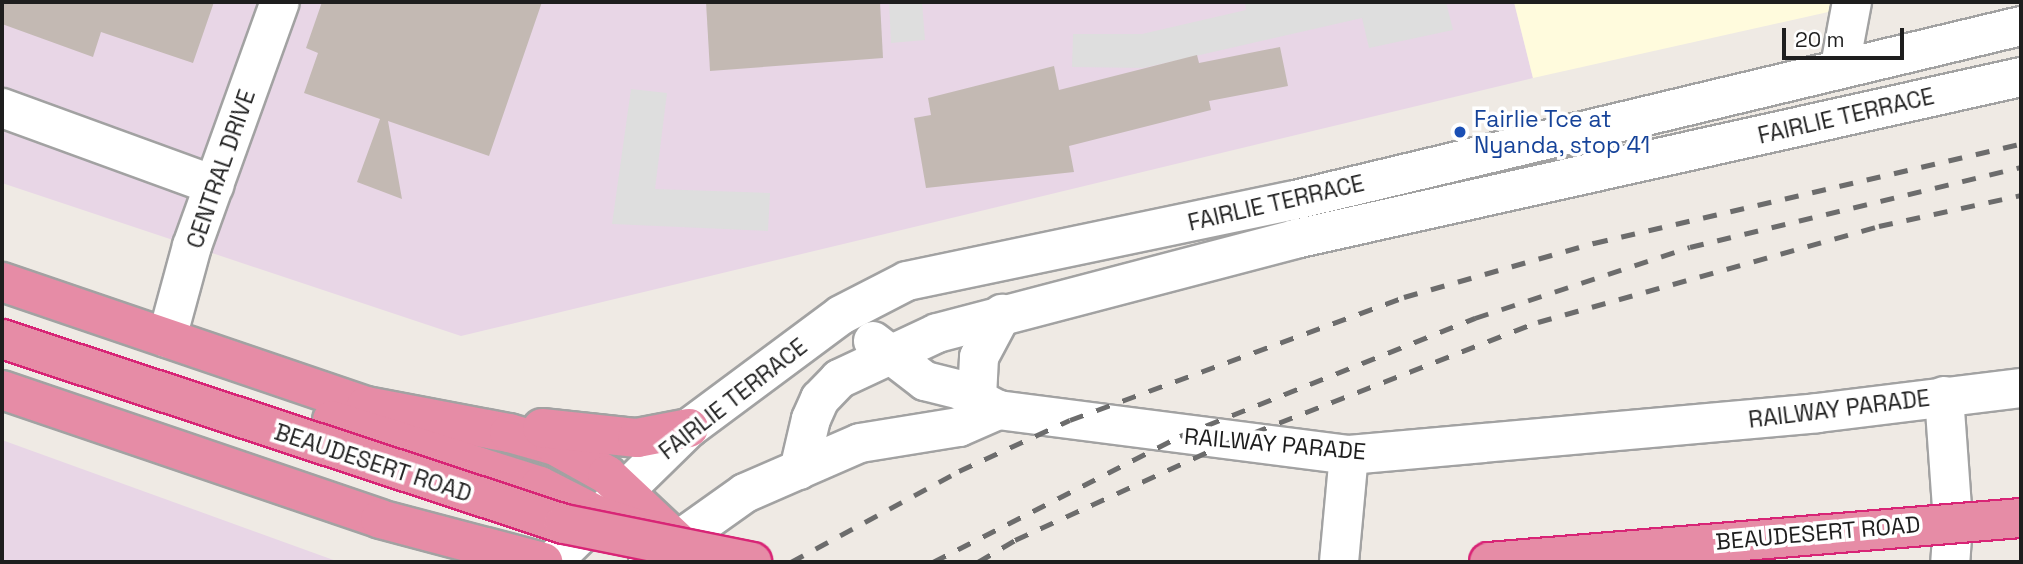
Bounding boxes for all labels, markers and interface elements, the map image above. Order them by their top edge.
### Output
scale bar [1785,14,1908,58]
text: 20 m [1795,26,1845,53]
street label: FAIRLIE TERRACE [1755,82,1937,150]
street label: CENTRAL DRIVE [181,86,261,252]
place label: Fairlie Tce at Nyanda, stop 41 [1474,105,1651,159]
marker: Fairlie Tce at Nyanda, stop 41 [1452,124,1468,140]
street label: FAIRLIE TERRACE [1185,169,1367,237]
street label: FAIRLIE TERRACE [653,333,813,465]
street label: RAILWAY PARADE [1747,384,1931,434]
street label: BEAUDESERT ROAD [271,418,475,508]
street label: RAILWAY PARADE [1183,422,1367,466]
street label: BEAUDESERT ROAD [1714,510,1922,556]

